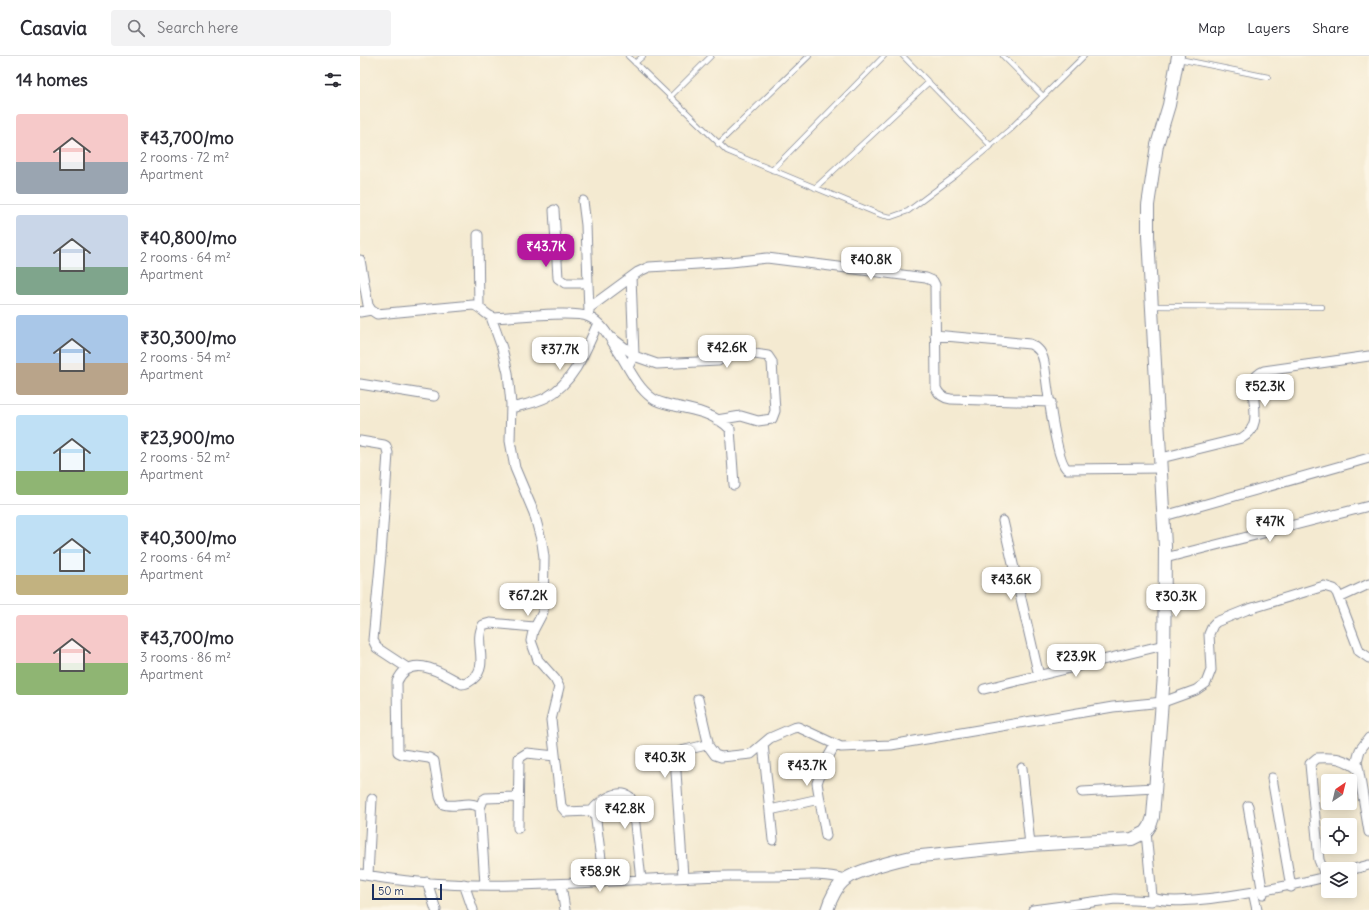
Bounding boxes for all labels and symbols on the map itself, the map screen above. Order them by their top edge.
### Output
pin: ₹43.7K [513,234,579,268]
pin: ₹40.8K [838,247,904,281]
pin: ₹42.6K [694,335,760,369]
pin: ₹37.7K [527,337,593,371]
pin: ₹52.3K [1232,374,1298,408]
pin: ₹47K [1246,509,1294,543]
pin: ₹43.6K [978,567,1044,601]
pin: ₹67.2K [495,583,561,617]
pin: ₹30.3K [1143,584,1209,618]
pin: ₹23.9K [1043,644,1109,678]
pin: ₹40.3K [632,745,698,779]
pin: ₹43.7K [774,753,840,787]
north arrow [1321,774,1357,810]
pin: ₹42.8K [592,796,658,830]
pin: ₹58.9K [567,859,633,893]
scale bar [372,882,442,901]

